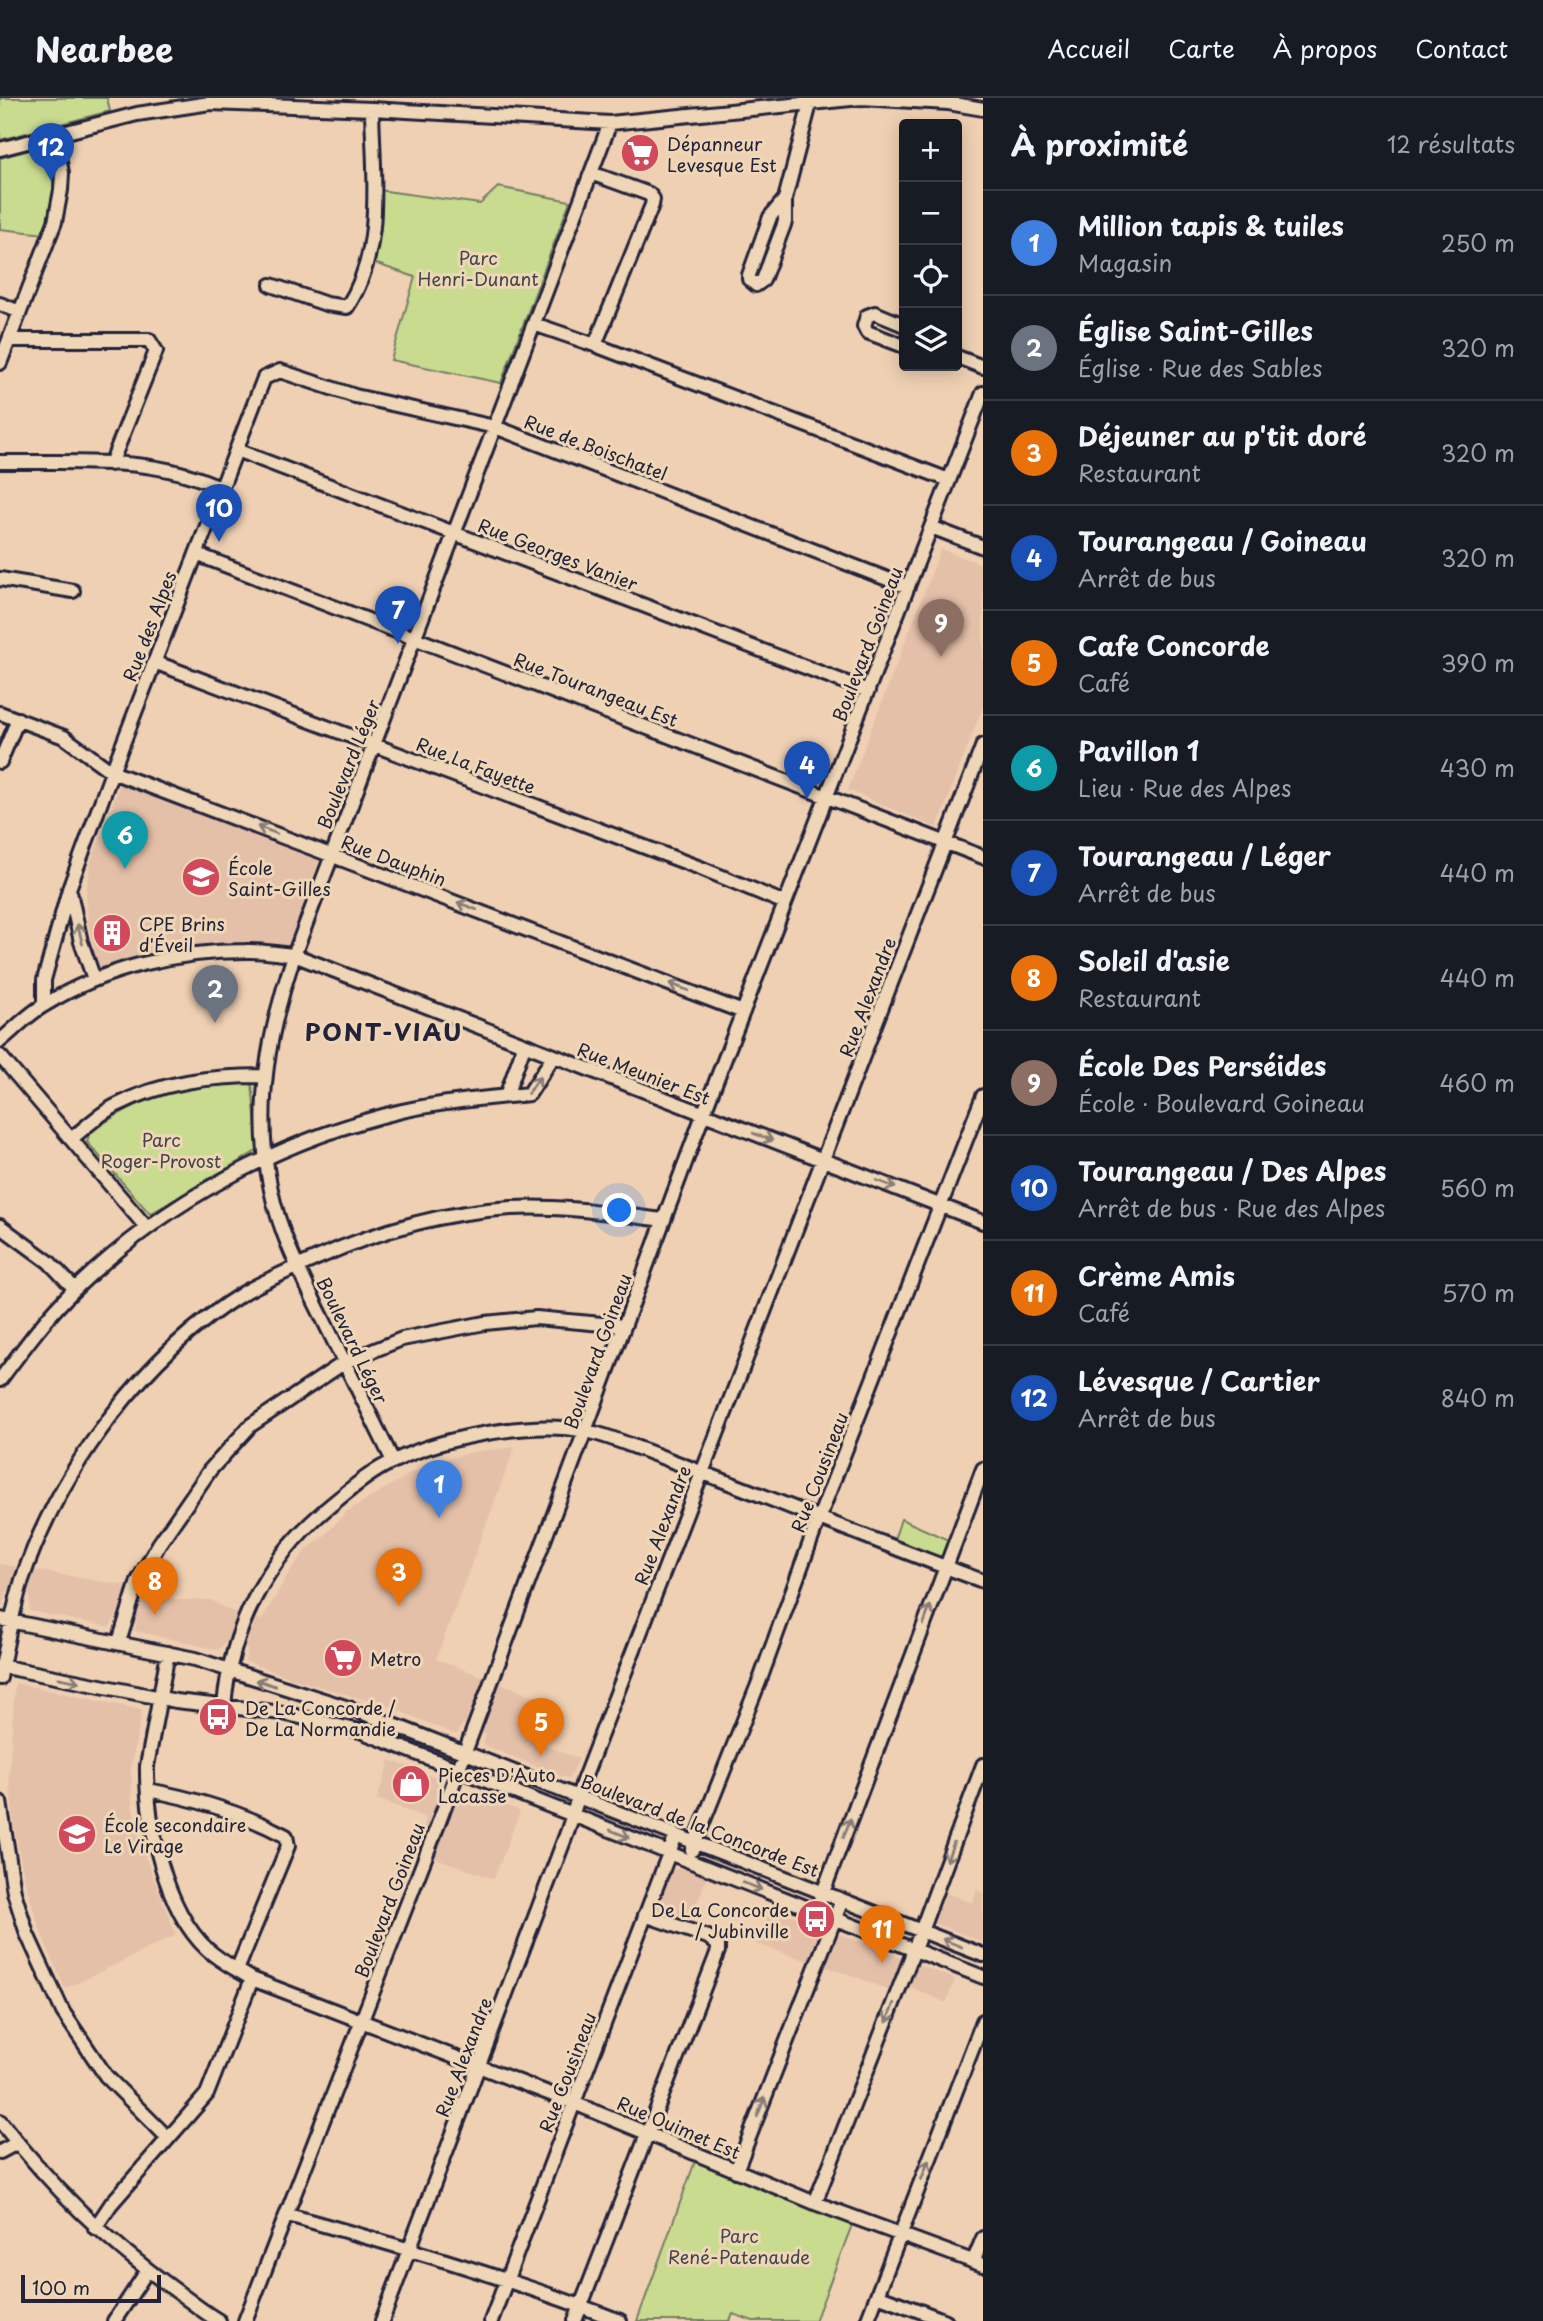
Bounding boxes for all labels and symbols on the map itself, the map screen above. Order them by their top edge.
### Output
pin: 12 [28,123,74,181]
place label: Dépanneur Levesque Est [667,130,777,178]
supermarket icon: Dépanneur Levesque Est [619,132,661,174]
park label: Parc Henri-Dunant [417,244,539,292]
street label: Rue de Boischatel [521,407,671,487]
pin: 10 [196,484,242,542]
street label: Rue Georges Vanier [474,511,642,597]
street label: Boulevard Goineau [825,563,909,725]
street label: Rue des Alpes [116,567,182,685]
pin: 7 [375,586,421,644]
pin: 9 [918,599,964,657]
street label: Rue Tourangeau Est [510,645,682,733]
street label: Boulevard Léger [310,695,387,833]
street label: Rue La Fayette [412,730,540,800]
pin: 4 [784,741,830,799]
pin: 6 [102,811,148,869]
one-way arrow [257,822,279,835]
street label: Rue Dauphin [338,828,450,892]
place label: École Saint-Gilles [228,854,331,902]
school or university icon: École Saint-Gilles [180,856,222,898]
one-way arrow [456,899,478,912]
place label: CPE Brins d'Éveil [139,910,225,958]
building icon: CPE Brins d'Éveil [91,912,133,954]
one-way arrow [72,923,86,946]
street label: Rue Alexandre [832,933,902,1061]
pin: 2 [192,965,238,1023]
one-way arrow [669,980,691,993]
district label: PONT-VIAU [305,1013,463,1049]
street label: Rue Meunier Est [574,1035,715,1111]
one-way arrow [526,1075,541,1094]
park label: Parc Roger-Provost [101,1126,221,1174]
one-way arrow [752,1132,773,1145]
one-way arrow [875,1179,897,1192]
your location [602,1193,636,1227]
street label: Boulevard Goineau [556,1269,638,1433]
street label: Boulevard Léger [311,1272,396,1408]
street label: Rue Cousineau [784,1408,854,1536]
pin: 1 [416,1460,462,1518]
street label: Rue Alexandre [627,1461,697,1589]
pin: 3 [376,1548,422,1606]
pin: 8 [132,1557,178,1615]
one-way arrow [922,1605,935,1627]
supermarket icon: Metro [322,1637,364,1679]
place label: Metro [370,1645,421,1672]
one-way arrow [57,1674,80,1687]
one-way arrow [256,1676,278,1688]
place label: De La Concorde / De La Normandie [245,1694,396,1742]
bus stop icon: De La Concorde / De La Normandie [197,1696,239,1738]
pin: 5 [518,1698,564,1756]
place label: Pieces D'Auto Lacasse [438,1761,556,1809]
shop icon: Pieces D'Auto Lacasse [390,1763,432,1805]
street label: Boulevard de la Concorde Est [577,1767,823,1883]
place label: École secondaire Le Virage [104,1811,246,1859]
school or university icon: École secondaire Le Virage [56,1813,98,1855]
one-way arrow [842,1818,854,1840]
street label: Boulevard Goineau [347,1819,431,1981]
one-way arrow [609,1829,631,1842]
one-way arrow [943,1841,955,1862]
one-way arrow [740,1881,762,1894]
place label: De La Concorde / Jubinville [651,1896,789,1944]
bus stop icon: De La Concorde / Jubinville [795,1898,837,1940]
pin: 11 [859,1905,905,1963]
one-way arrow [942,1935,963,1948]
street label: Rue Alexandre [428,1993,498,2121]
one-way arrow [882,2002,895,2024]
street label: Rue Cousineau [532,2008,602,2136]
street label: Rue Ouimet Est [613,2089,745,2165]
one-way arrow [756,2097,769,2118]
one-way arrow [920,2159,933,2181]
park label: Parc René-Patenaude [668,2222,810,2270]
scale bar [21,2272,161,2304]

